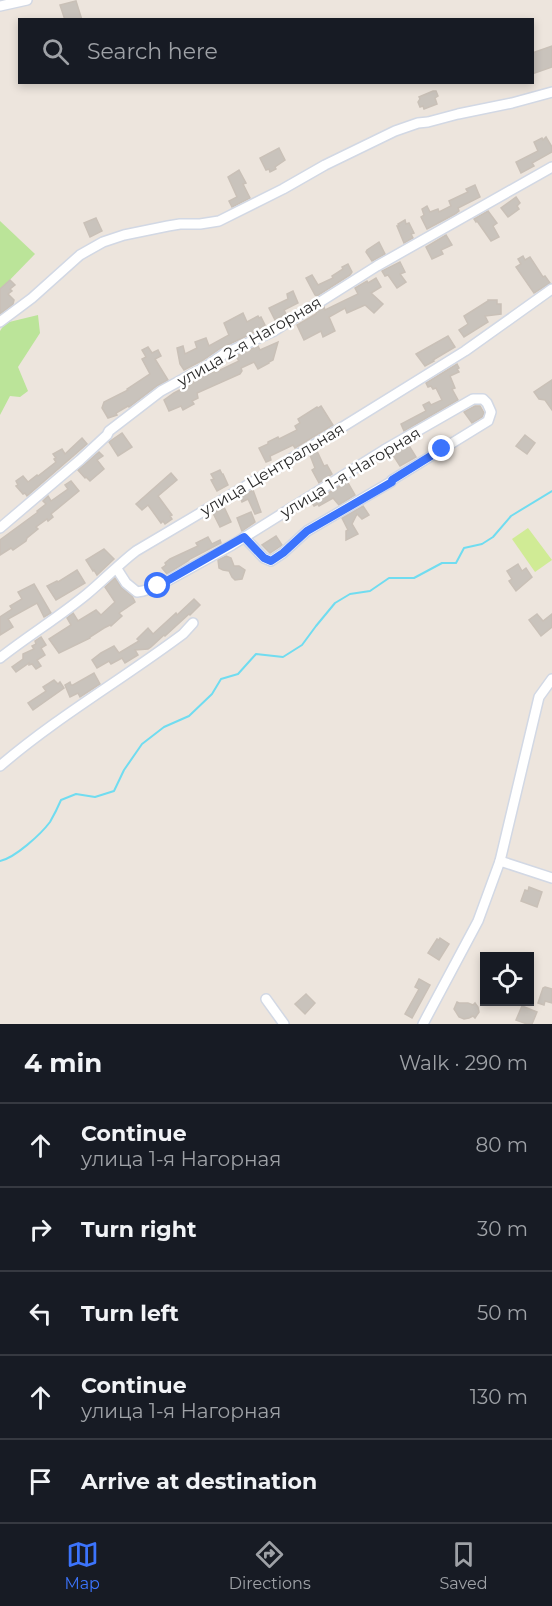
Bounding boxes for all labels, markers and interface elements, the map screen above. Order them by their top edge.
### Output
search box [18,18,534,84]
icon: search [39,35,72,68]
text: Search here [87,38,218,65]
street label: улица 2-я Нагорная [173,292,325,391]
street label: улица Центральная [196,419,348,520]
street label: улица 1-я Нагорная [276,423,424,522]
route end [428,435,454,461]
route start [144,572,170,598]
map controls [480,952,534,1006]
button: locate [480,952,534,1006]
text: 4 min [24,1047,102,1079]
text: Walk · 290 m [399,1051,528,1075]
text: Continue [81,1120,187,1147]
icon: ahead [24,1129,57,1162]
text: 80 m [476,1133,528,1157]
text: улица 1-я Нагорная [81,1147,281,1171]
icon: right [24,1213,57,1246]
text: Turn right [81,1216,196,1243]
text: 30 m [477,1217,528,1241]
icon: left [24,1297,57,1330]
text: Turn left [81,1300,179,1327]
text: 50 m [477,1301,528,1325]
text: Continue [81,1372,187,1399]
icon: ahead [24,1381,57,1414]
text: 130 m [470,1385,528,1409]
text: улица 1-я Нагорная [81,1399,281,1423]
icon: arrive [24,1465,57,1498]
text: Arrive at destination [81,1468,317,1495]
tab: Map [64,1538,100,1593]
tab: Directions [229,1538,311,1593]
tab: Saved [440,1538,488,1593]

